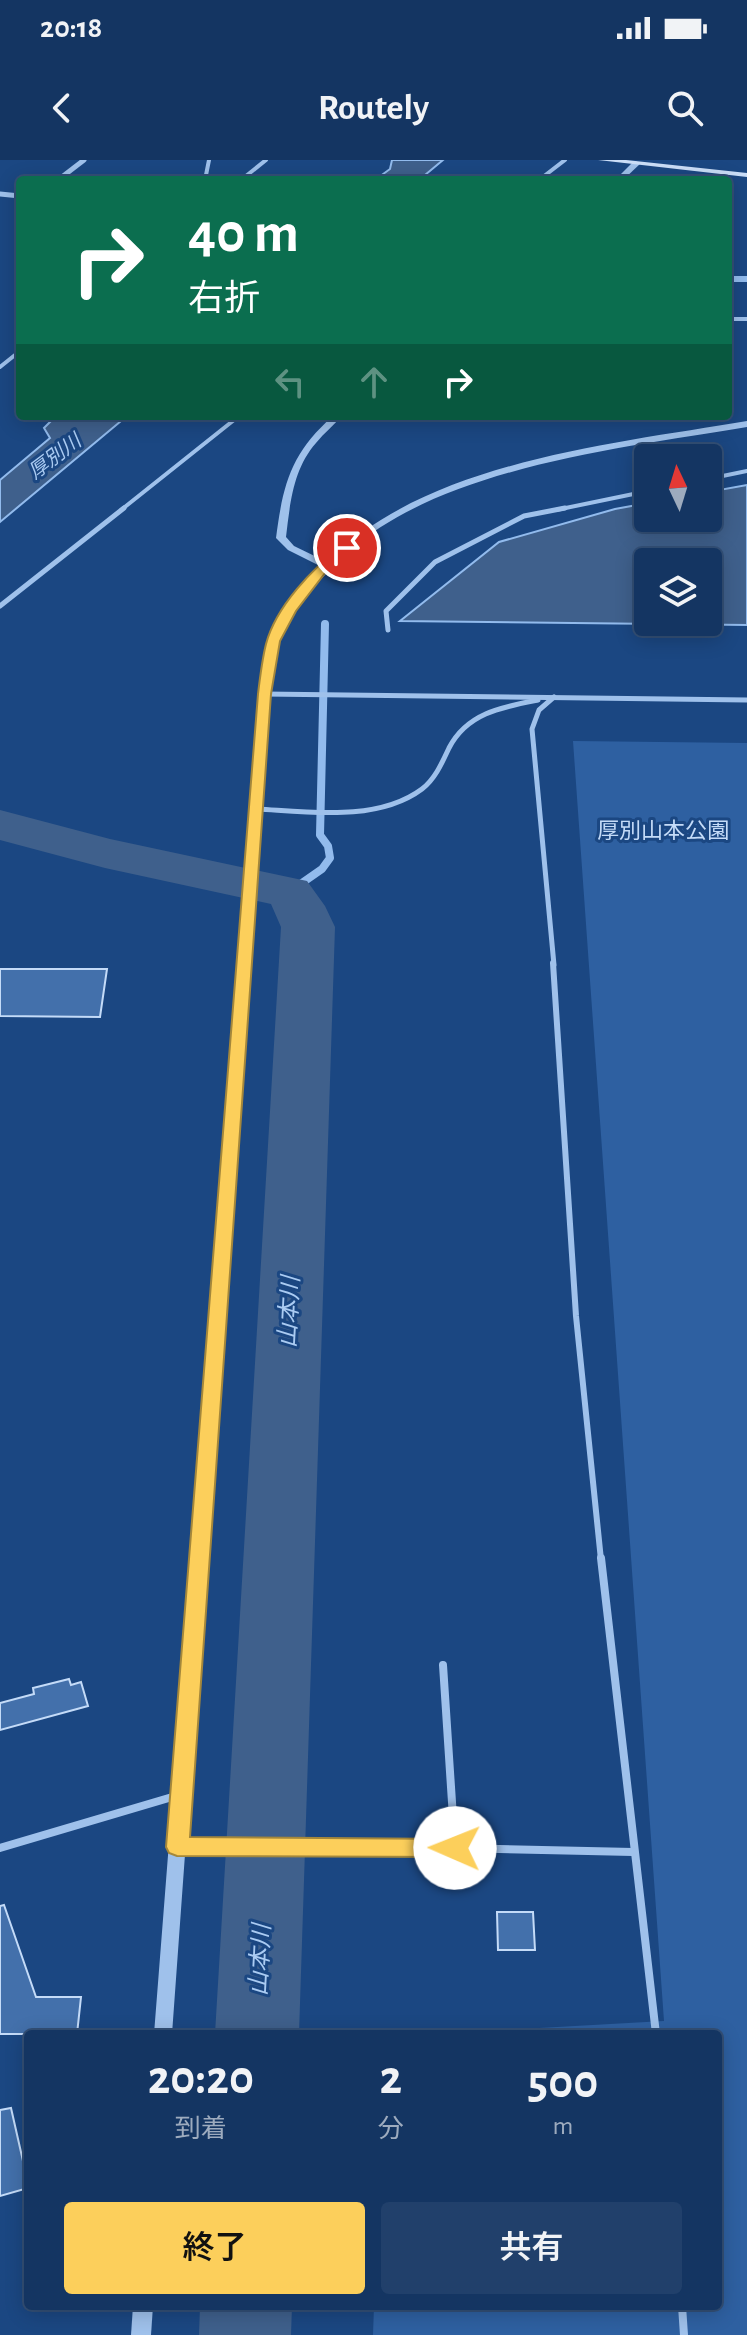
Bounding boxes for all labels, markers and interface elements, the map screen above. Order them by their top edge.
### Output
text: 20:18 [40,13,102,43]
icon: back [40,86,84,130]
icon: search [663,86,707,130]
text: Routely [318,90,429,126]
text: 40 m [188,206,299,262]
icon: right [56,208,160,312]
text: 右折 [188,281,260,317]
icon: left [268,360,312,404]
icon: ahead [352,360,396,404]
icon: right [436,360,480,404]
water label: 厚別川 [24,429,87,483]
north arrow [634,444,722,532]
map controls [634,444,722,636]
pin [313,514,381,582]
icon: arrive [325,526,369,570]
button: layers [634,548,722,636]
park label: 厚別山本公園 [597,819,729,842]
water label: 山本川 [274,1272,304,1349]
position arrow [413,1806,497,1890]
water label: 山本川 [245,1920,275,1997]
text: 20:20 [148,2055,254,2103]
text: 2 [379,2055,402,2103]
text: 500 [527,2059,598,2107]
text: m [552,2113,573,2139]
text: 到着 [175,2116,227,2142]
text: 分 [378,2116,404,2142]
button: 終了 [64,2202,365,2294]
button: 共有 [381,2202,682,2294]

